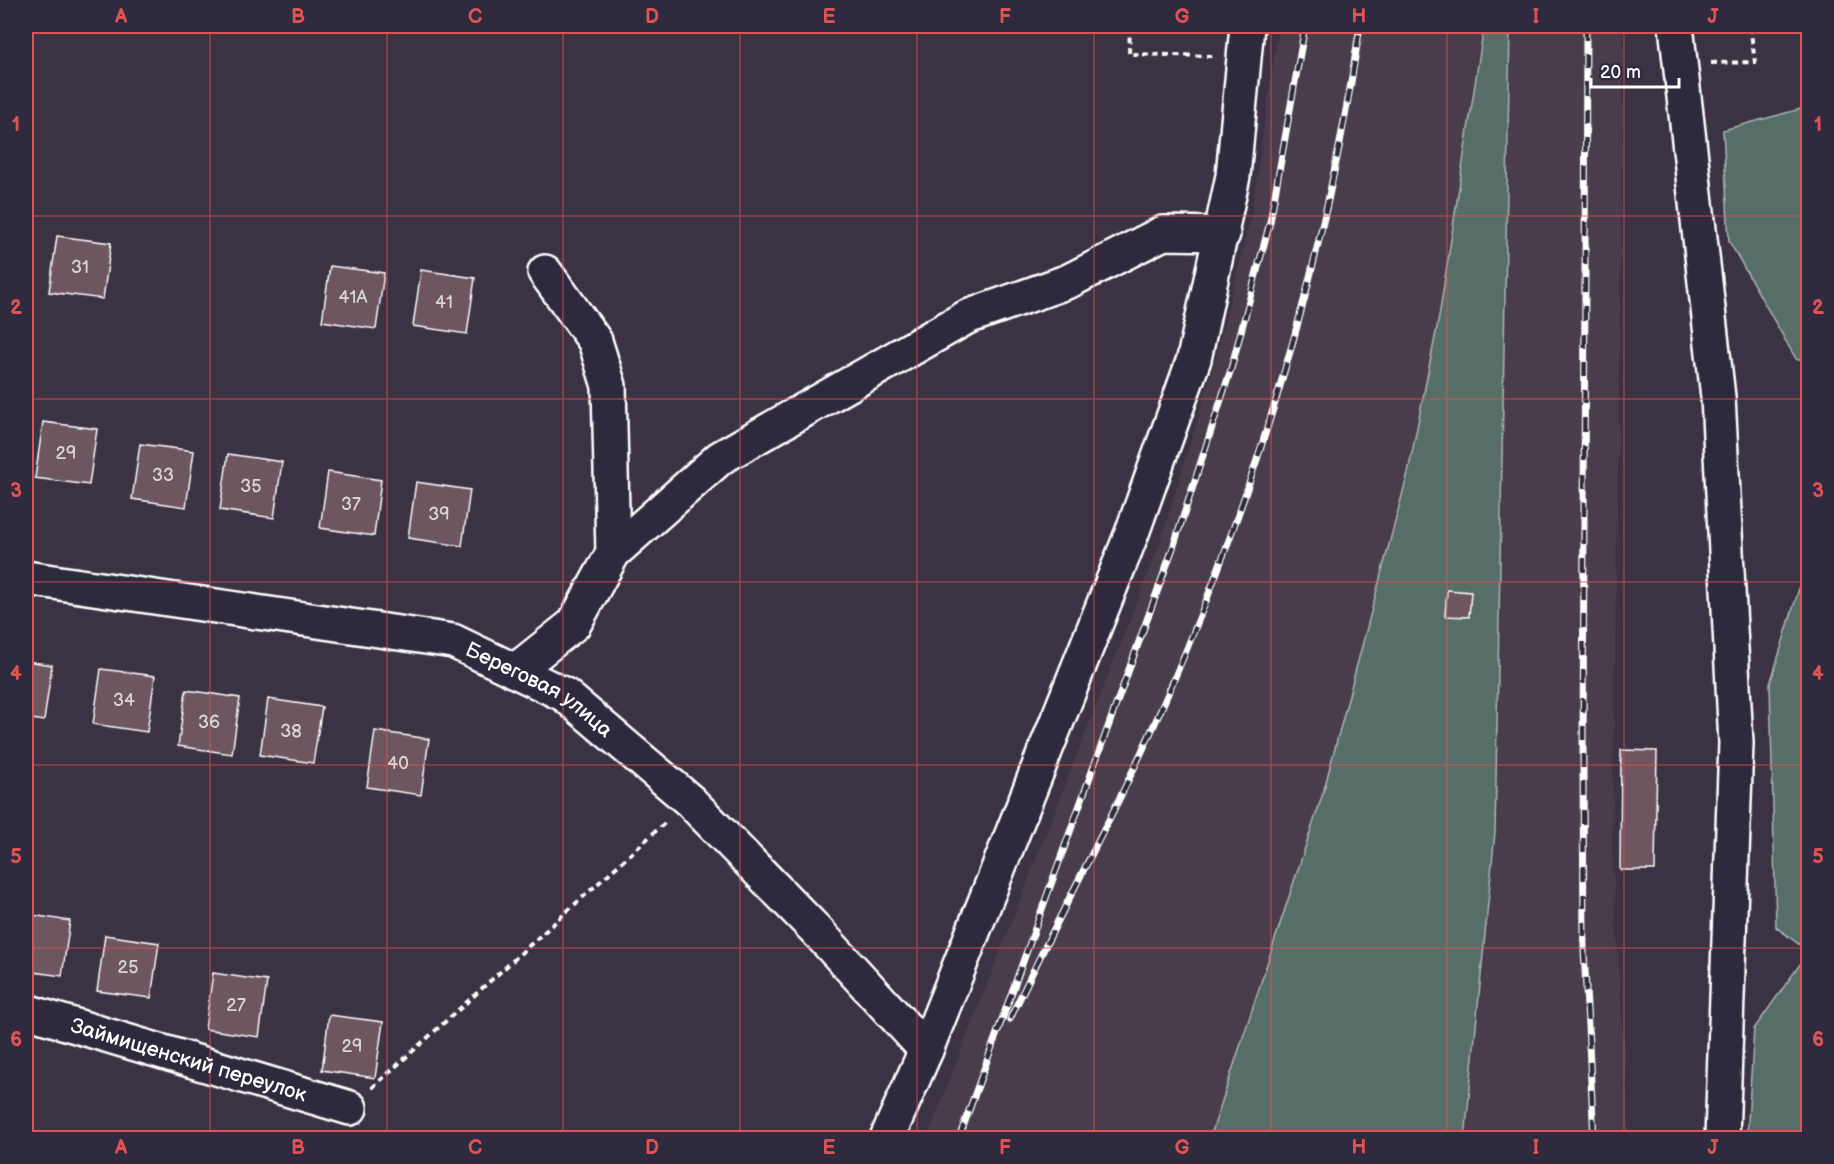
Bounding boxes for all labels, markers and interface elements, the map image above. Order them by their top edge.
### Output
text: A [114,5,128,29]
text: B [291,5,305,29]
text: C [468,5,482,29]
text: D [645,5,659,29]
text: E [823,5,836,29]
text: F [999,5,1011,29]
text: G [1175,5,1190,29]
text: H [1352,5,1366,29]
text: I [1533,5,1539,29]
text: J [1708,5,1720,29]
scale bar [1591,51,1680,89]
text: 20 m [1600,62,1641,83]
text: 1 [12,113,20,137]
text: 1 [1814,113,1822,137]
house number: 31 [71,257,89,278]
house number: 41А [339,287,368,308]
house number: 41 [435,292,453,313]
text: 2 [10,296,22,320]
text: 2 [1812,296,1824,320]
house number: 29 [55,443,77,464]
house number: 33 [152,465,174,486]
house number: 35 [240,476,262,497]
text: 3 [10,479,22,503]
text: 3 [1812,479,1824,503]
house number: 37 [341,494,361,515]
house number: 39 [428,504,450,525]
street label: Береговая улица [462,637,618,743]
text: 4 [10,662,22,686]
text: 4 [1812,662,1824,686]
house number: 34 [113,690,135,711]
house number: 36 [198,712,220,733]
house number: 38 [280,721,302,742]
house number: 40 [387,753,409,774]
text: 5 [10,845,22,869]
text: 5 [1812,845,1824,869]
house number: 25 [118,957,138,978]
house number: 27 [226,995,246,1016]
street label: Займищенский переулок [68,1013,310,1107]
text: 6 [10,1028,22,1052]
text: 6 [1812,1028,1824,1052]
house number: 29 [341,1036,363,1057]
text: A [114,1136,128,1160]
text: B [291,1136,305,1160]
text: C [468,1136,482,1160]
text: D [645,1136,659,1160]
text: E [823,1136,836,1160]
text: F [999,1136,1011,1160]
text: G [1175,1136,1190,1160]
text: H [1352,1136,1366,1160]
text: I [1533,1136,1539,1160]
text: J [1708,1136,1720,1160]

